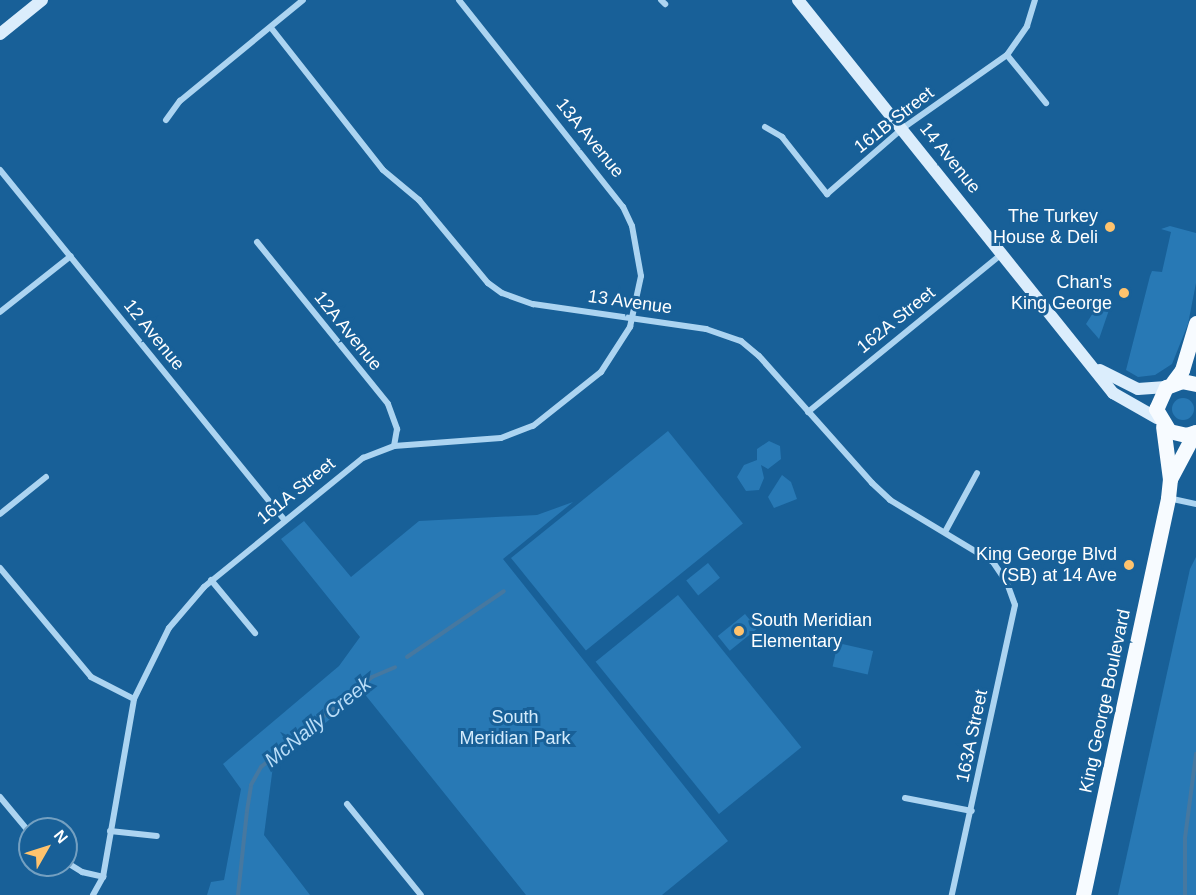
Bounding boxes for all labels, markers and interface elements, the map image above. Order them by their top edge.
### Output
street label: 161B Street [850,82,938,158]
street label: 13A Avenue [551,93,629,183]
street label: 14 Avenue [915,118,985,198]
place label: The Turkey House & Deli [993,206,1098,248]
marker: The Turkey House & Deli [1103,220,1117,234]
place label: Chan's King George [1011,272,1112,314]
street label: 162A Street [852,282,940,358]
street label: 13 Avenue [586,285,674,319]
street label: 12A Avenue [309,286,387,376]
marker: Chan's King George [1117,286,1131,300]
street label: 12 Avenue [119,295,189,375]
street label: 161A Street [252,453,340,529]
place label: King George Blvd (SB) at 14 Ave [976,544,1117,586]
marker: King George Blvd (SB) at 14 Ave [1122,558,1136,572]
street label: King George Boulevard [1075,607,1135,795]
place label: South Meridian Elementary [751,610,872,652]
marker: South Meridian Elementary [732,624,746,638]
water label: McNally Creek [260,672,376,772]
street label: 163A Street [952,687,992,785]
park label: South Meridian Park [459,707,571,750]
north arrow [18,817,78,877]
text: N [51,827,71,846]

